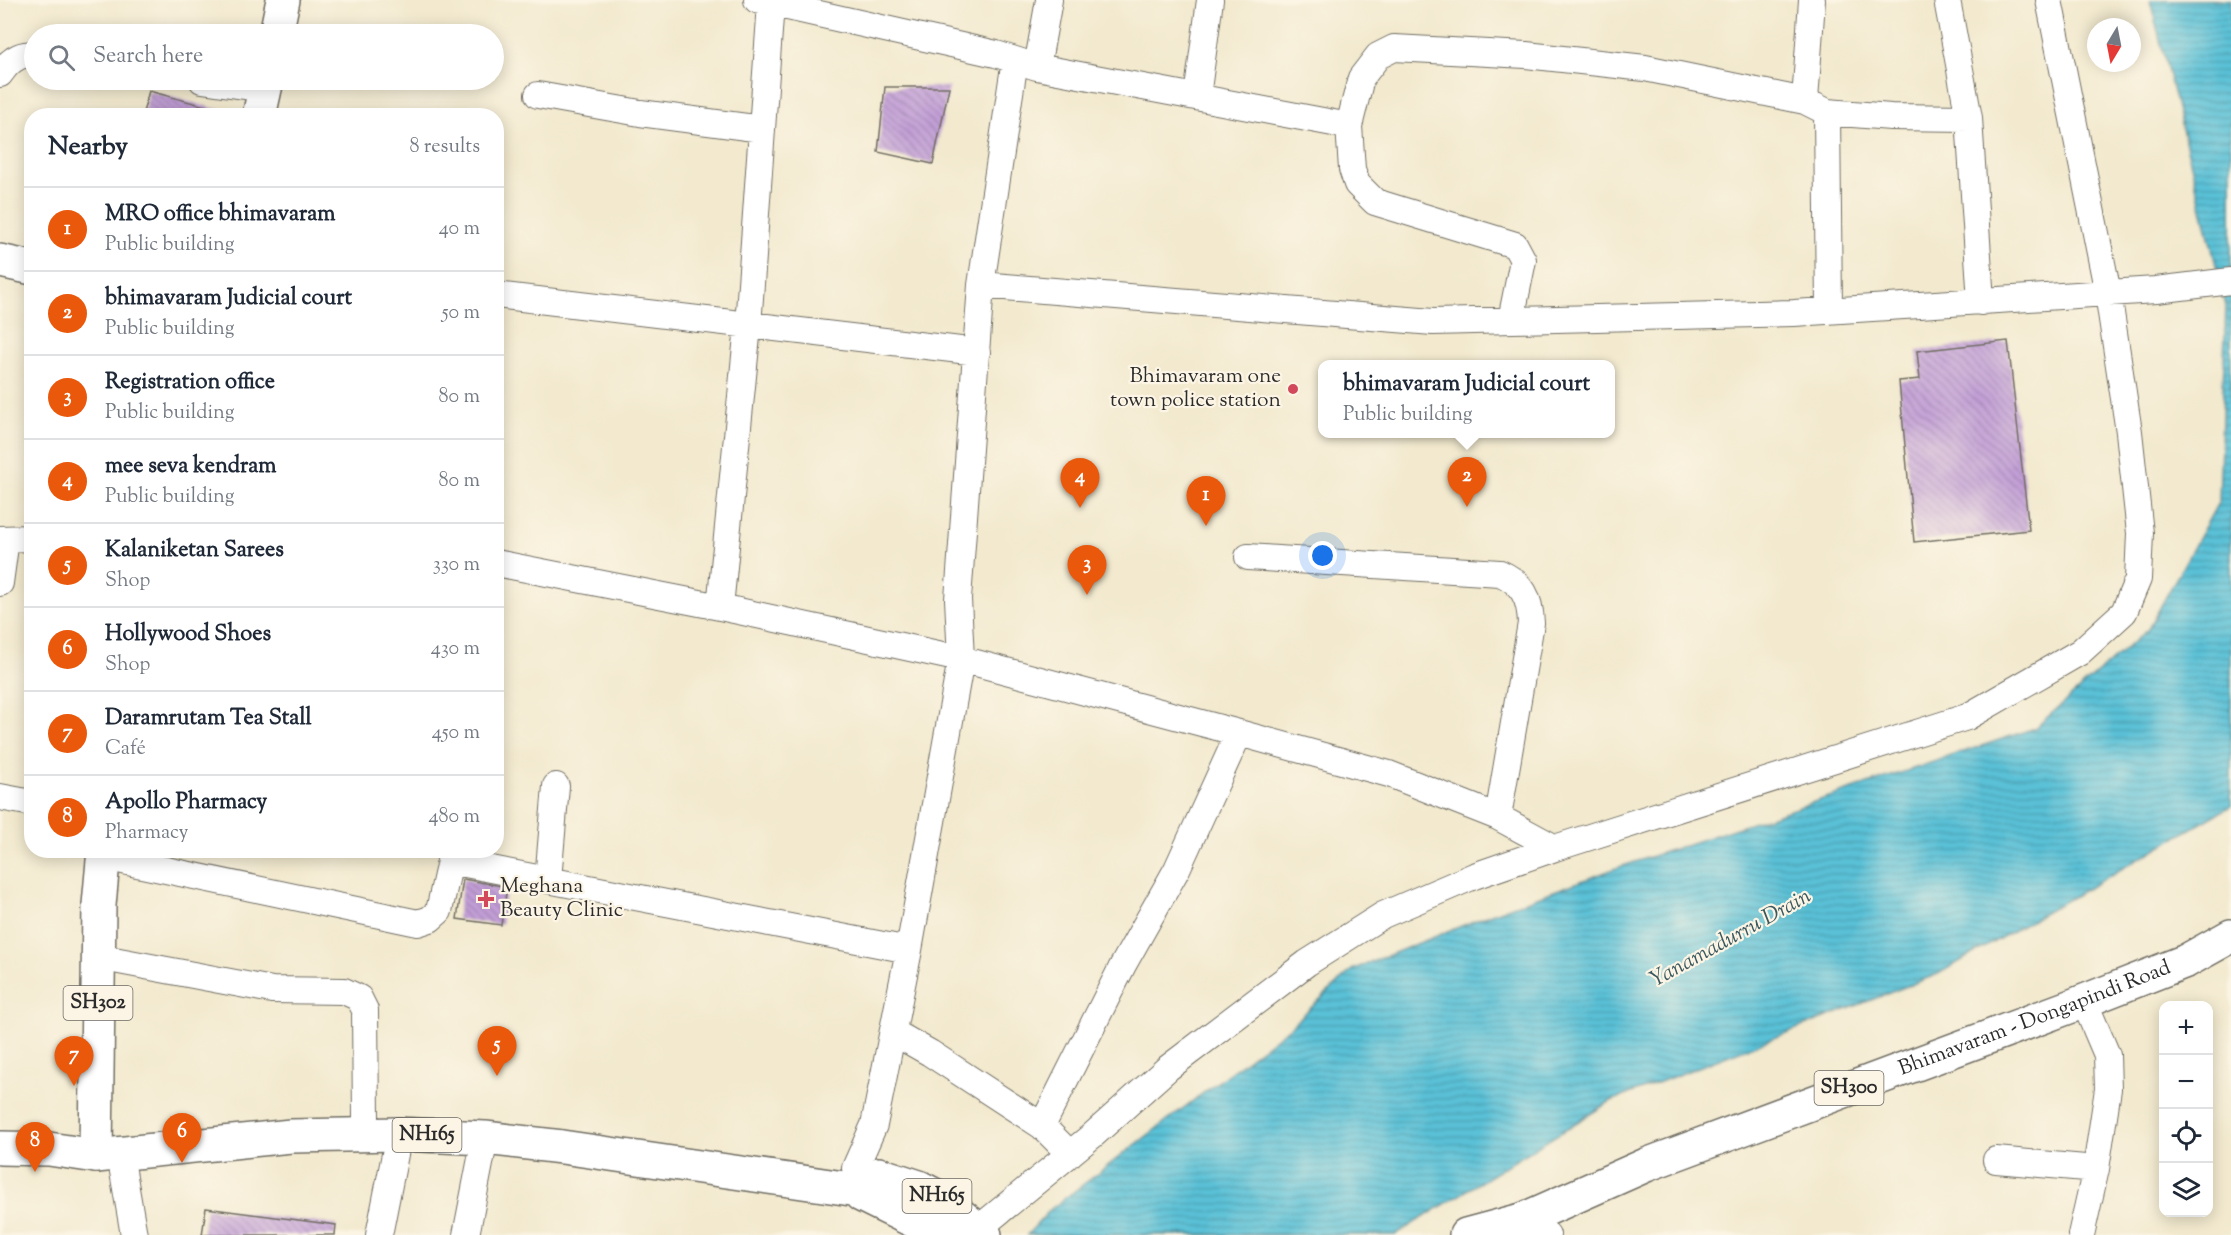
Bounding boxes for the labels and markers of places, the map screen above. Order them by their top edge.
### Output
place label: Bhimavaram one town police station [1110,362,1281,416]
marker: Bhimavaram one town police station [1286,382,1300,396]
pin: 4 [1060,458,1100,508]
pin: 2 [1448,458,1486,507]
pin: 1 [1186,476,1226,526]
pin: 3 [1068,546,1106,595]
place label: Meghana Beauty Clinic [500,872,623,926]
marker: Meghana Beauty Clinic [477,890,495,908]
pin: 5 [478,1026,516,1076]
pin: 7 [54,1036,94,1086]
pin: 6 [162,1114,201,1163]
pin: 8 [15,1122,54,1172]

